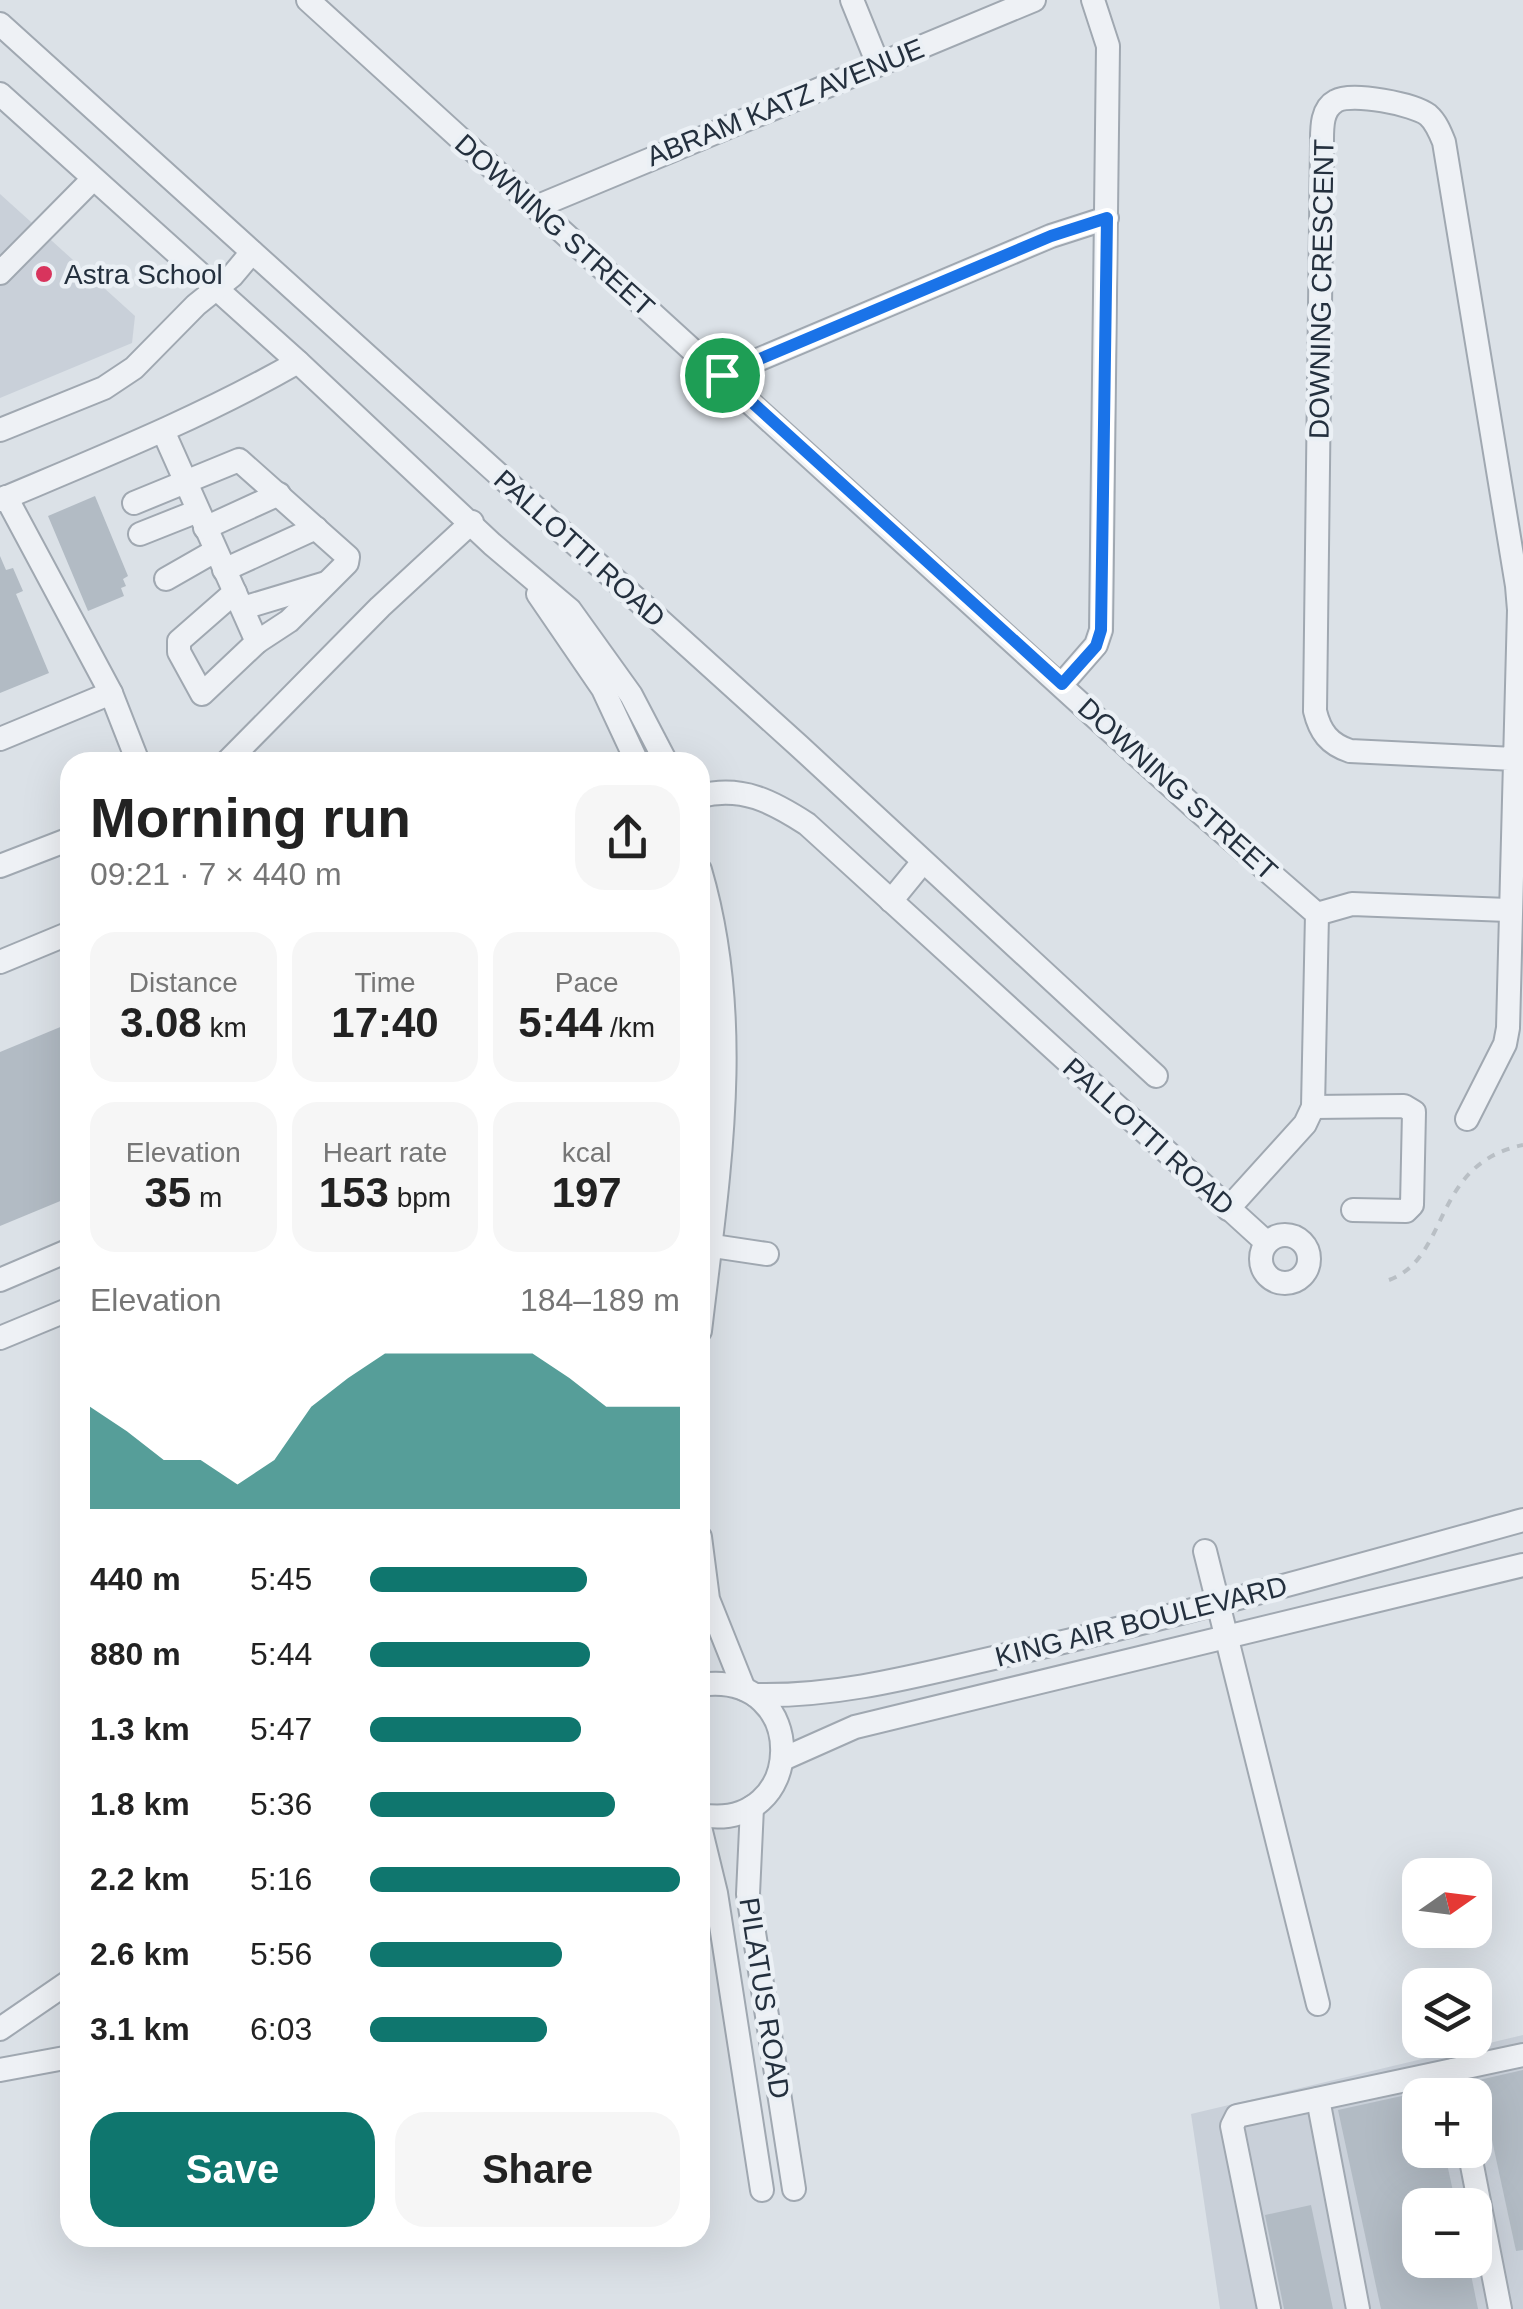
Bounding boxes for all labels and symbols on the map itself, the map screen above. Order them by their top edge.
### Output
street label: ABRAM KATZ AVENUE [642,33,928,172]
street label: DOWNING STREET [449,128,660,323]
street label: DOWNING CRESCENT [1303,139,1340,439]
place label: Astra School [64,259,223,290]
marker: Astra School [33,263,55,285]
pin [680,333,765,418]
street label: PALLOTTI ROAD [488,464,671,633]
street label: DOWNING STREET [1072,692,1283,887]
street label: PALLOTTI ROAD [1057,1052,1240,1221]
street label: KING AIR BOULEVARD [992,1570,1290,1673]
north arrow [1402,1858,1492,1948]
street label: PILATUS ROAD [733,1895,796,2101]

